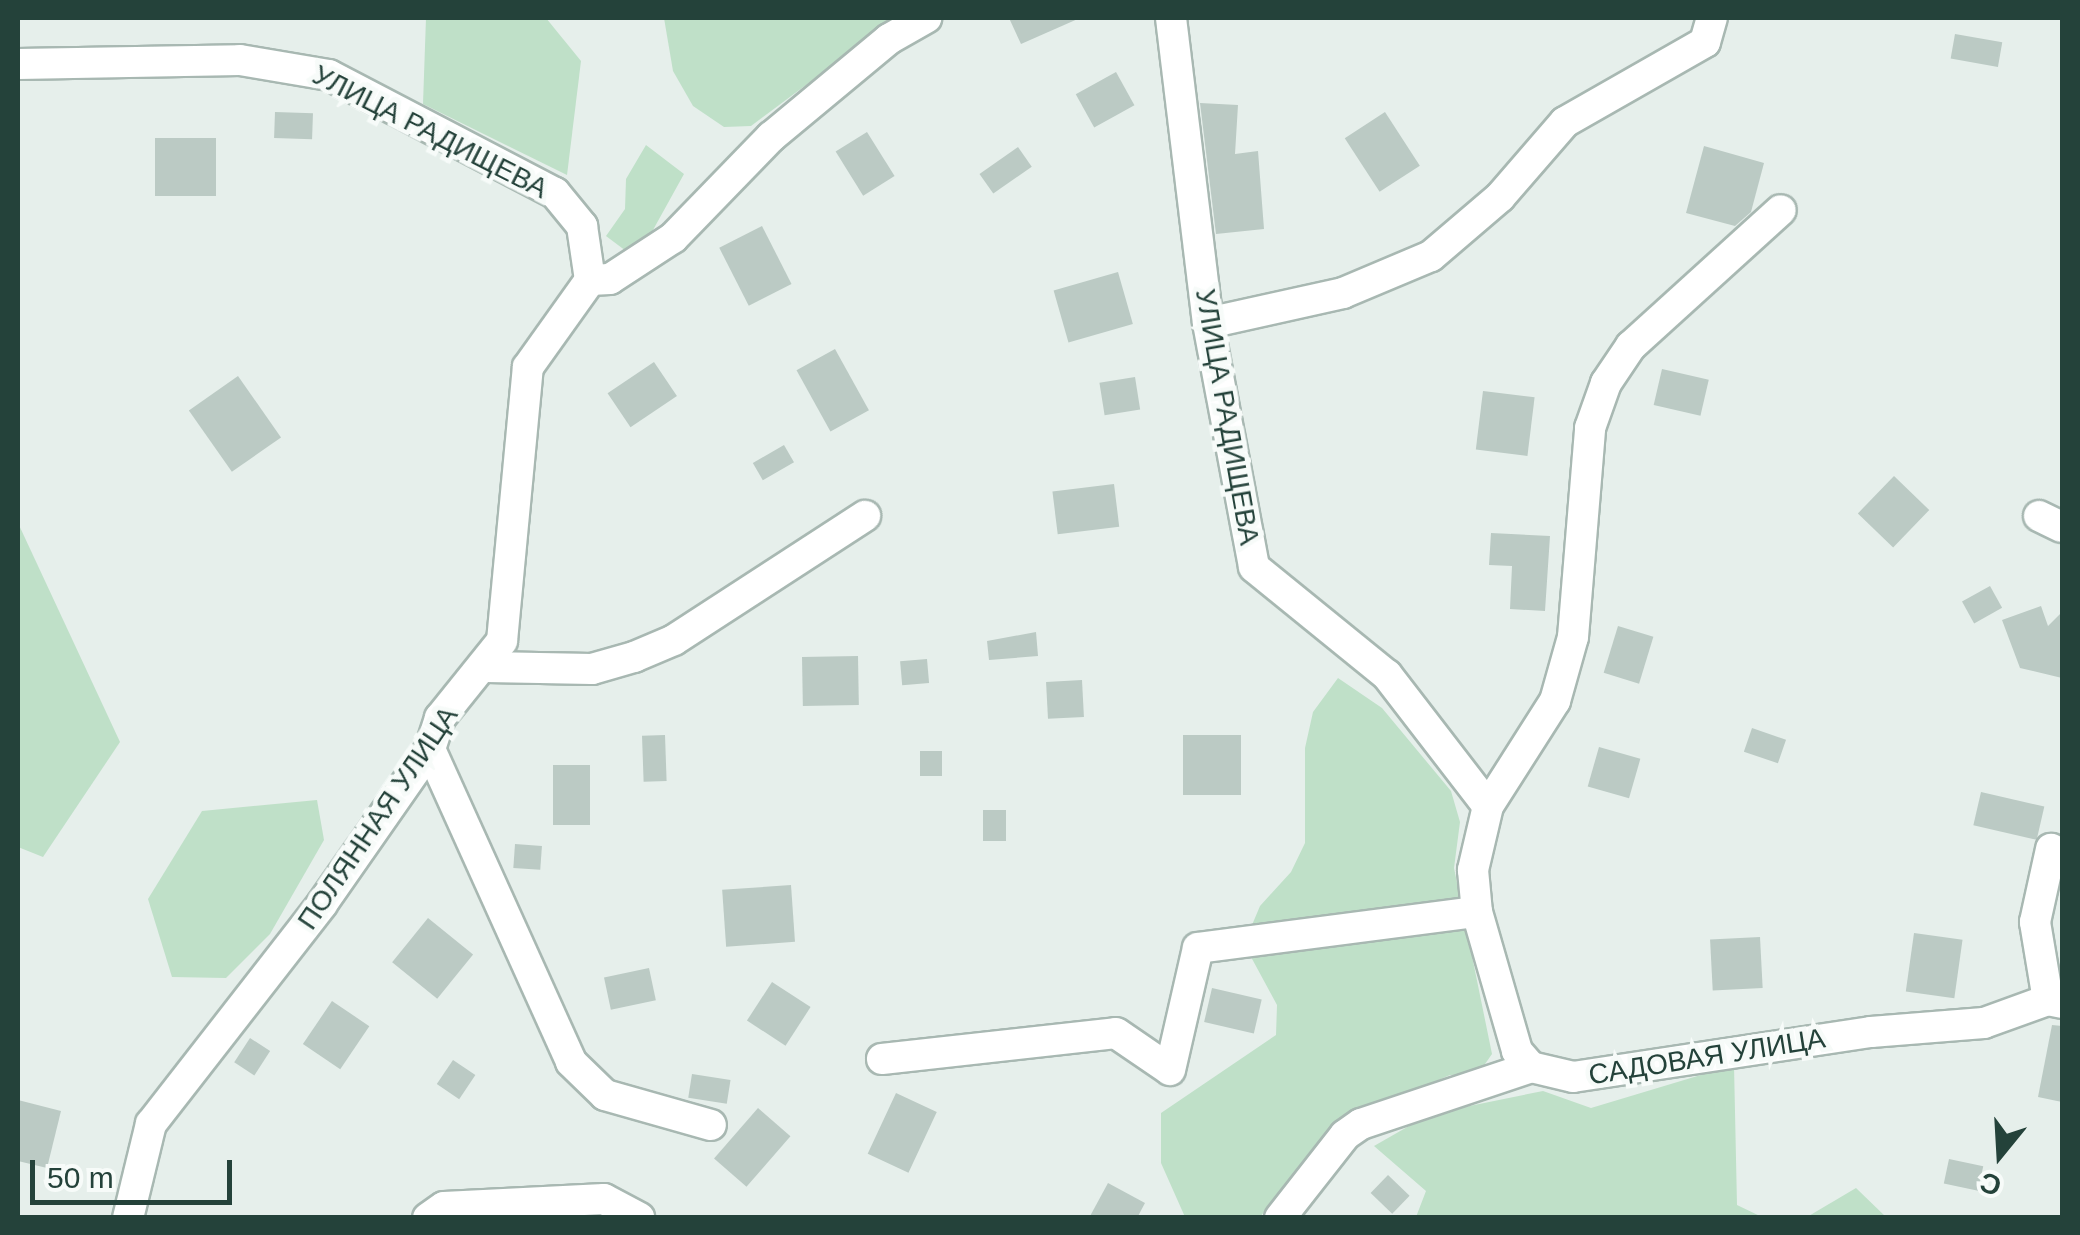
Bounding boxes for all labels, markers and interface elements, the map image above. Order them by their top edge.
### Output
street label: УЛИЦА РАДИЩЕВА [307,58,553,206]
street label: УЛИЦА РАДИЩЕВА [1188,286,1266,548]
street label: ПОЛЯННАЯ УЛИЦА [291,700,465,936]
street label: САДОВАЯ УЛИЦА [1586,1022,1828,1092]
north arrow [1950,1105,2050,1205]
scale bar [35,1140,238,1202]
text: 50 m [47,1161,114,1194]
text: С [1976,1166,2005,1202]

